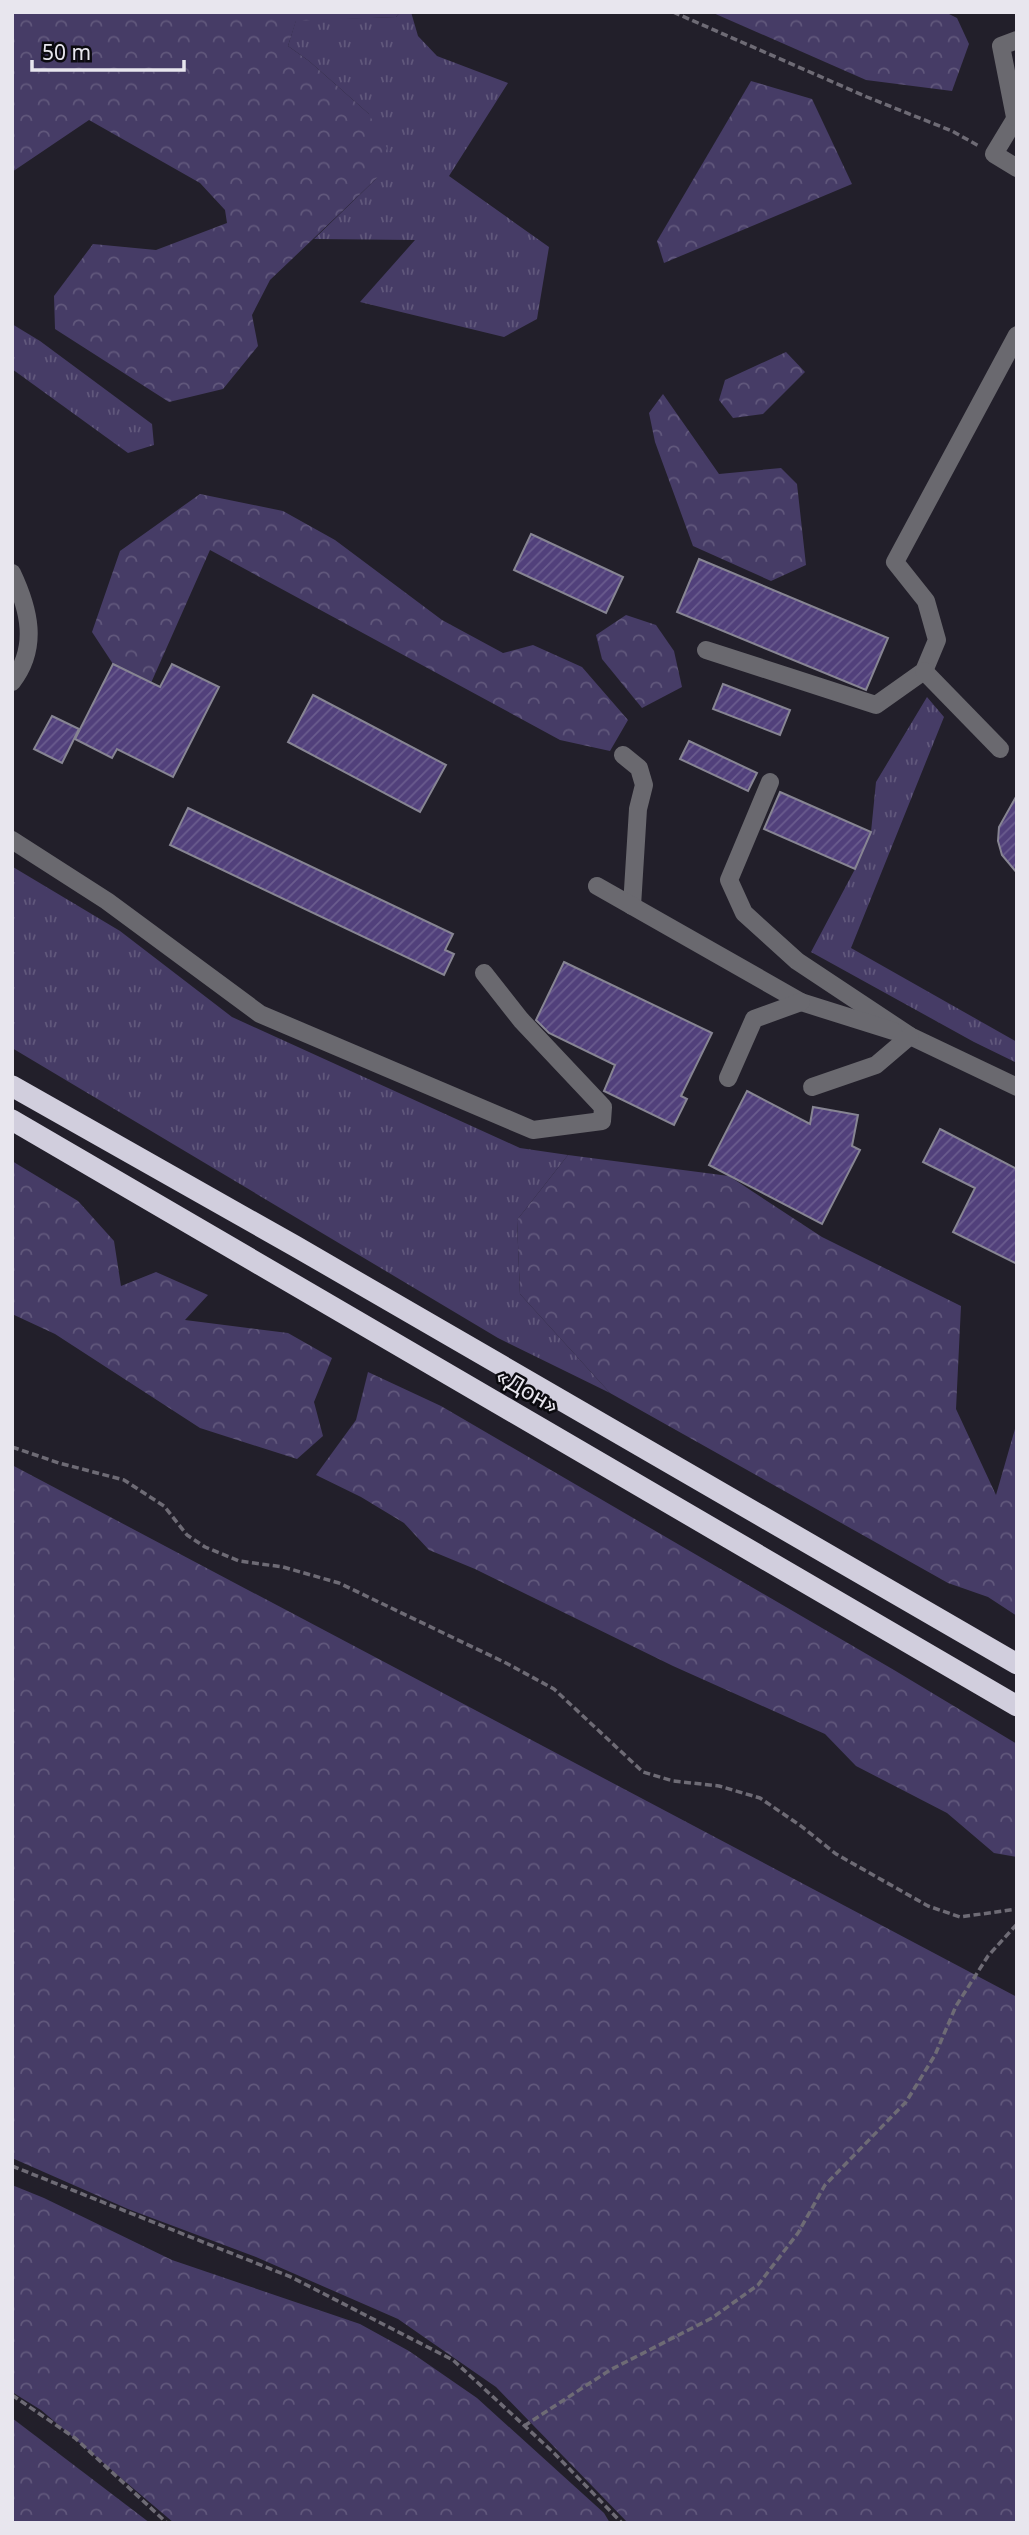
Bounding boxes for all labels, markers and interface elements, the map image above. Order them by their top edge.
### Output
scale bar [32,28,184,72]
text: 50 m [42,38,91,66]
street label: «Дон» [491,1359,565,1421]

